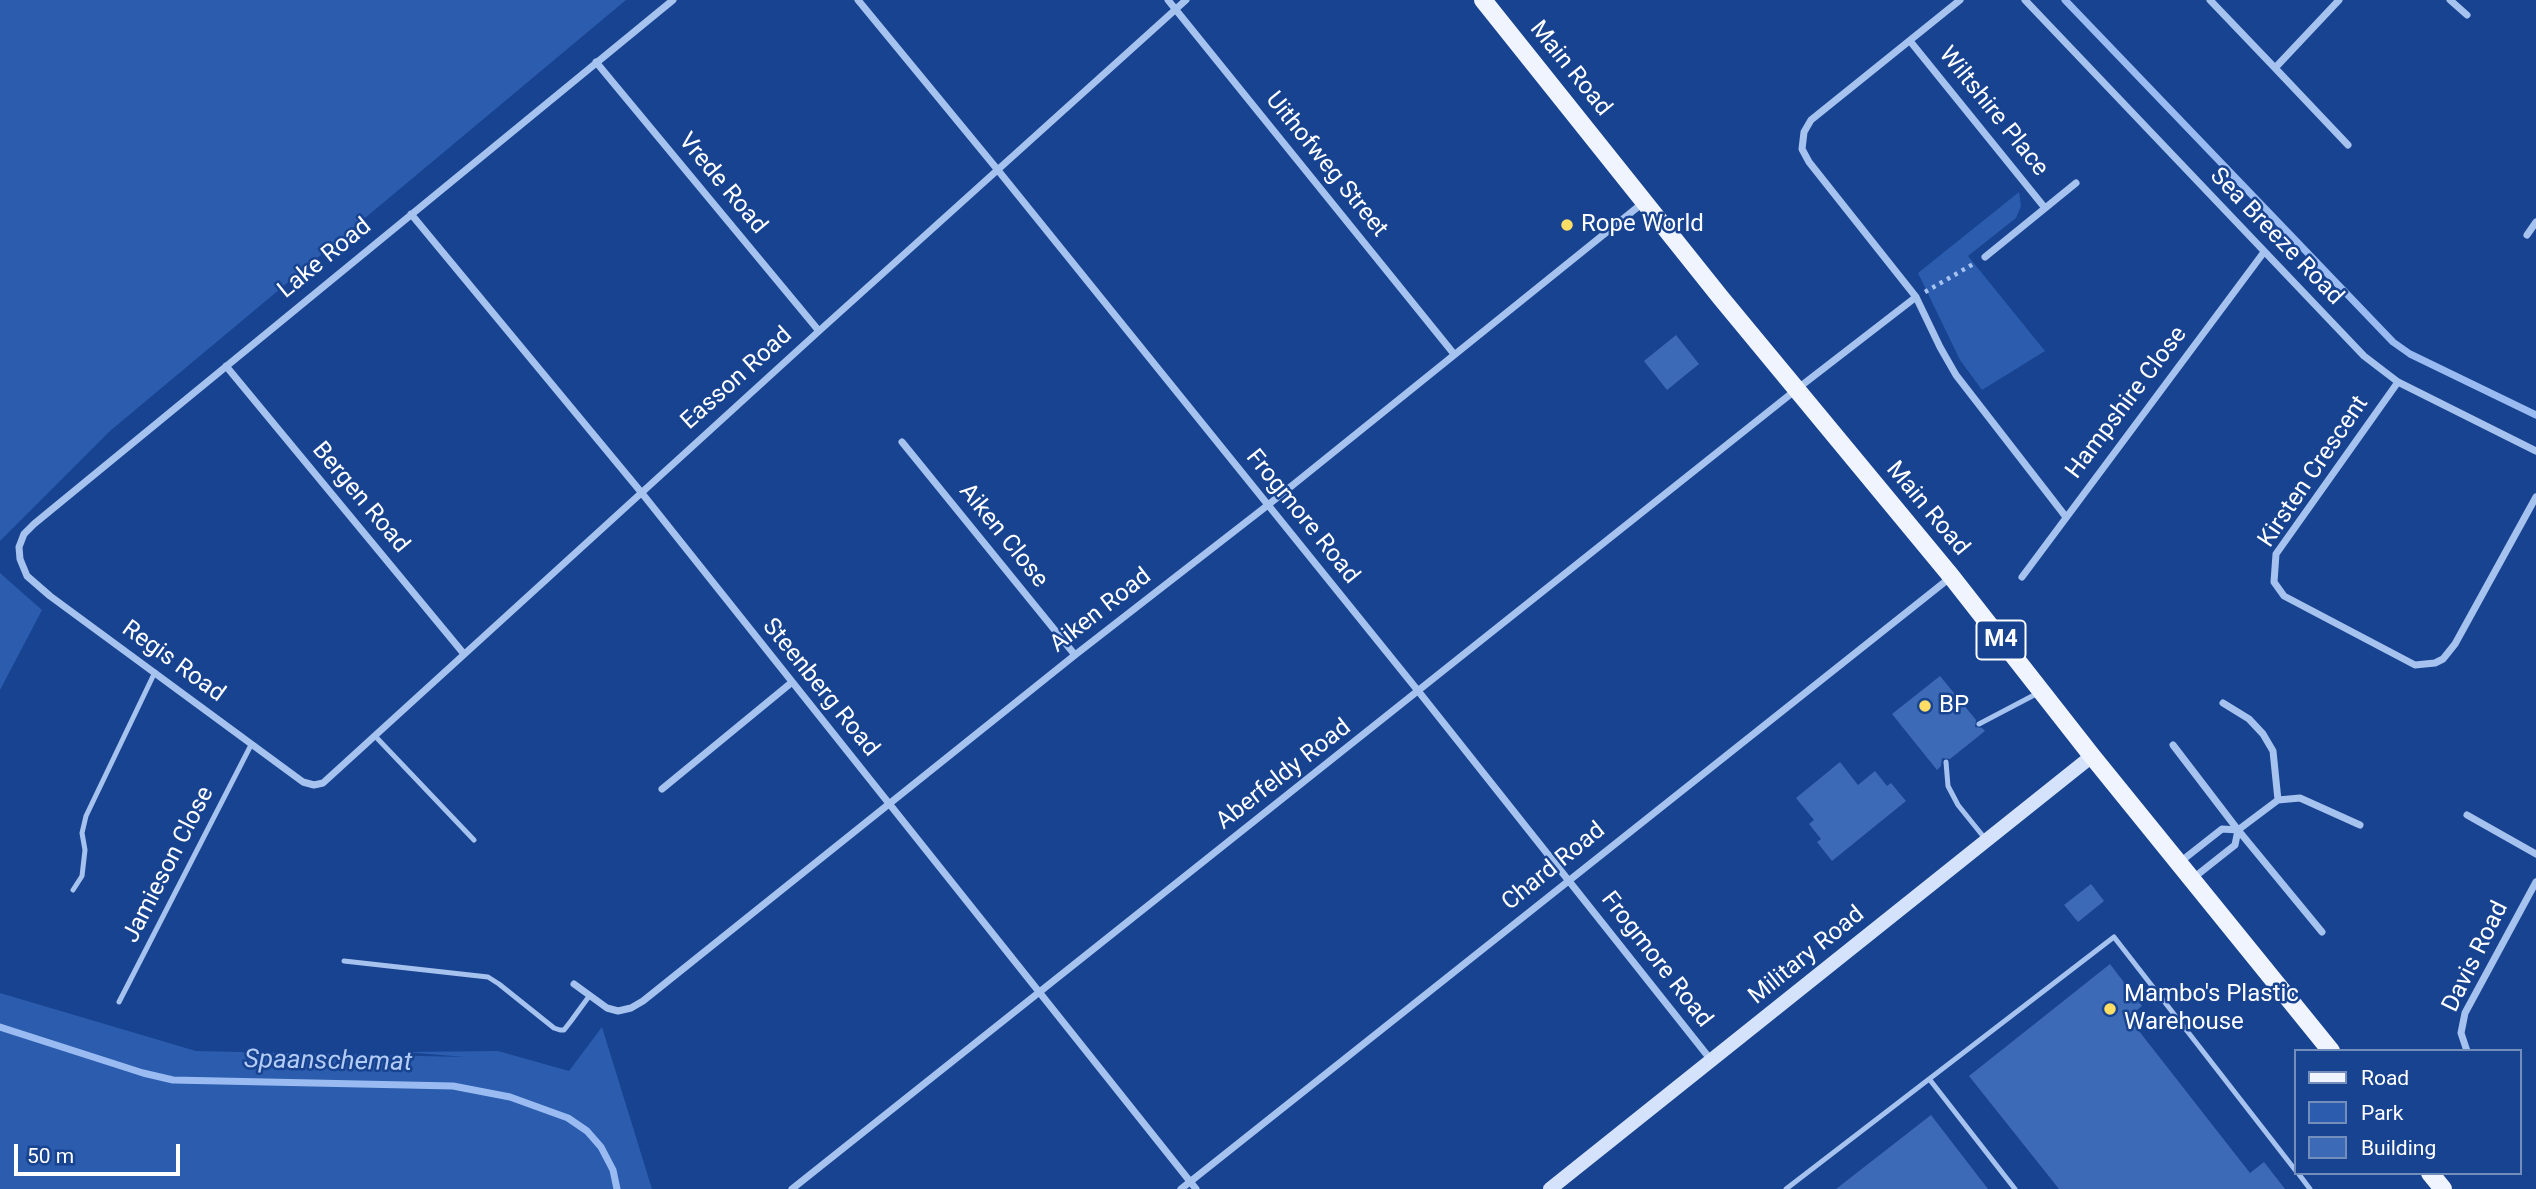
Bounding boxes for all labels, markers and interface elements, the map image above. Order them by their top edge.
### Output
street label: Main Road [1523,16,1617,122]
street label: Wiltshire Place [1932,41,2054,183]
street label: Uithofweg Street [1259,87,1393,243]
street label: Vrede Road [671,128,773,240]
street label: Sea Breeze Road [2203,162,2349,312]
place label: Rope World [1581,211,1704,239]
street label: Lake Road [273,213,377,305]
marker: Rope World [1559,217,1575,233]
street label: Hampshire Close [2060,321,2194,485]
street label: Easson Road [676,322,798,436]
street label: Kirsten Crescent [2253,391,2375,553]
street label: Bergen Road [305,437,415,559]
street label: Frogmore Road [1239,444,1365,590]
street label: Main Road [1879,456,1975,562]
street label: Aiken Close [952,478,1054,594]
street label: Aiken Road [1045,563,1157,659]
street label: Steenberg Road [756,613,884,763]
street label: Regis Road [116,615,230,709]
road number: M4 [1976,620,2025,660]
place label: BP [1939,692,1969,720]
marker: BP [1917,698,1933,714]
street label: Aberfeldy Road [1211,714,1357,836]
street label: Jamieson Close [117,782,221,948]
street label: Chard Road [1497,817,1611,917]
street label: Frogmore Road [1594,886,1718,1034]
street label: Davis Road [2437,897,2515,1017]
street label: Military Road [1744,901,1870,1011]
place label: Mambo's Plastic Warehouse [2124,981,2299,1037]
marker: Mambo's Plastic Warehouse [2102,1001,2118,1017]
water label: Spaanschemat [244,1045,412,1079]
legend [2294,1049,2522,1175]
text: Road [2361,1066,2409,1090]
text: Park [2361,1101,2403,1125]
scale bar [18,1130,184,1174]
text: Building [2361,1136,2436,1160]
text: 50 m [27,1144,74,1168]

